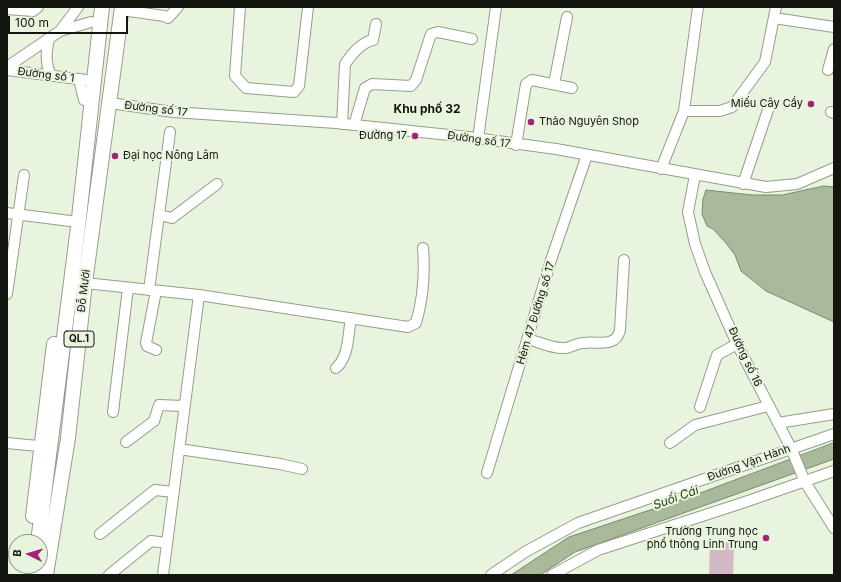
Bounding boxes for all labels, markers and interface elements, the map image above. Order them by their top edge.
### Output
scale bar [10,8,130,34]
text: 100 m [15,15,49,30]
street label: Đường số 1 [17,65,75,85]
place label: Miếu Cây Cầy [731,97,803,111]
street label: Đường số 17 [124,99,188,119]
marker: Miếu Cây Cầy [806,99,816,109]
district label: Khu phố 32 [394,102,460,116]
place label: Thảo Nguyên Shop [539,115,639,129]
marker: Thảo Nguyên Shop [526,117,536,127]
place label: Đường 17 [359,129,407,143]
street label: Đường số 17 [447,129,511,151]
marker: Đường 17 [410,131,420,141]
place label: Đại học Nông Lâm [123,149,219,163]
marker: Đại học Nông Lâm [110,151,120,161]
street label: Hẻm 47 Đường số 17 [514,260,558,366]
street label: Đỗ Mười [75,269,93,313]
street label: Đường số 16 [725,325,765,389]
road number: QL.1 [64,331,94,347]
street label: Đường Vận Hành [706,442,792,484]
water label: Suối Cái [651,483,701,513]
place label: Trường Trung học phổ thông Linh Trung [647,525,758,551]
marker: Trường Trung học phổ thông Linh Trung [761,533,771,543]
north arrow [8,534,48,574]
text: B [10,549,24,557]

